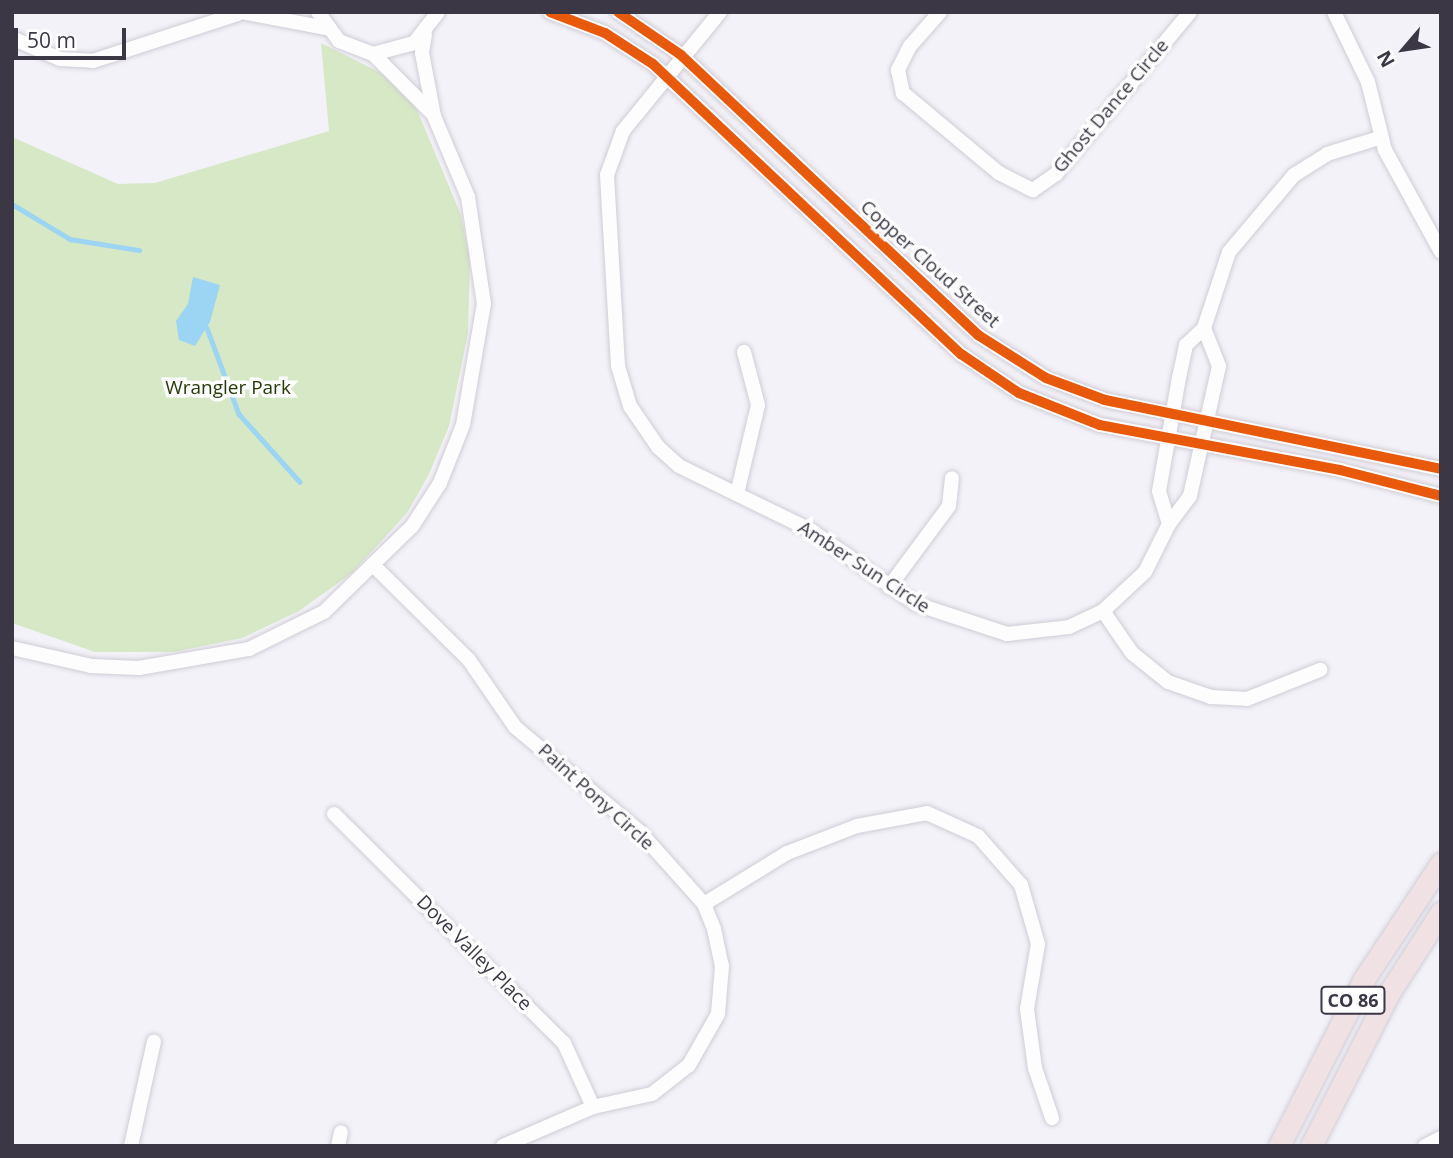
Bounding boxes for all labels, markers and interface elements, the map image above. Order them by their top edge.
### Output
scale bar [18,14,130,58]
north arrow [1369,14,1439,84]
text: 50 m [27,26,76,54]
street label: Ghost Dance Circle [1048,35,1174,177]
text: N [1371,46,1401,72]
street label: Copper Cloud Street [856,195,1004,333]
park label: Wrangler Park [165,377,291,399]
street label: Amber Sun Circle [794,516,934,618]
street label: Paint Pony Circle [533,739,659,855]
street label: Dove Valley Place [412,891,536,1015]
road number: CO 86 [1320,986,1386,1015]

